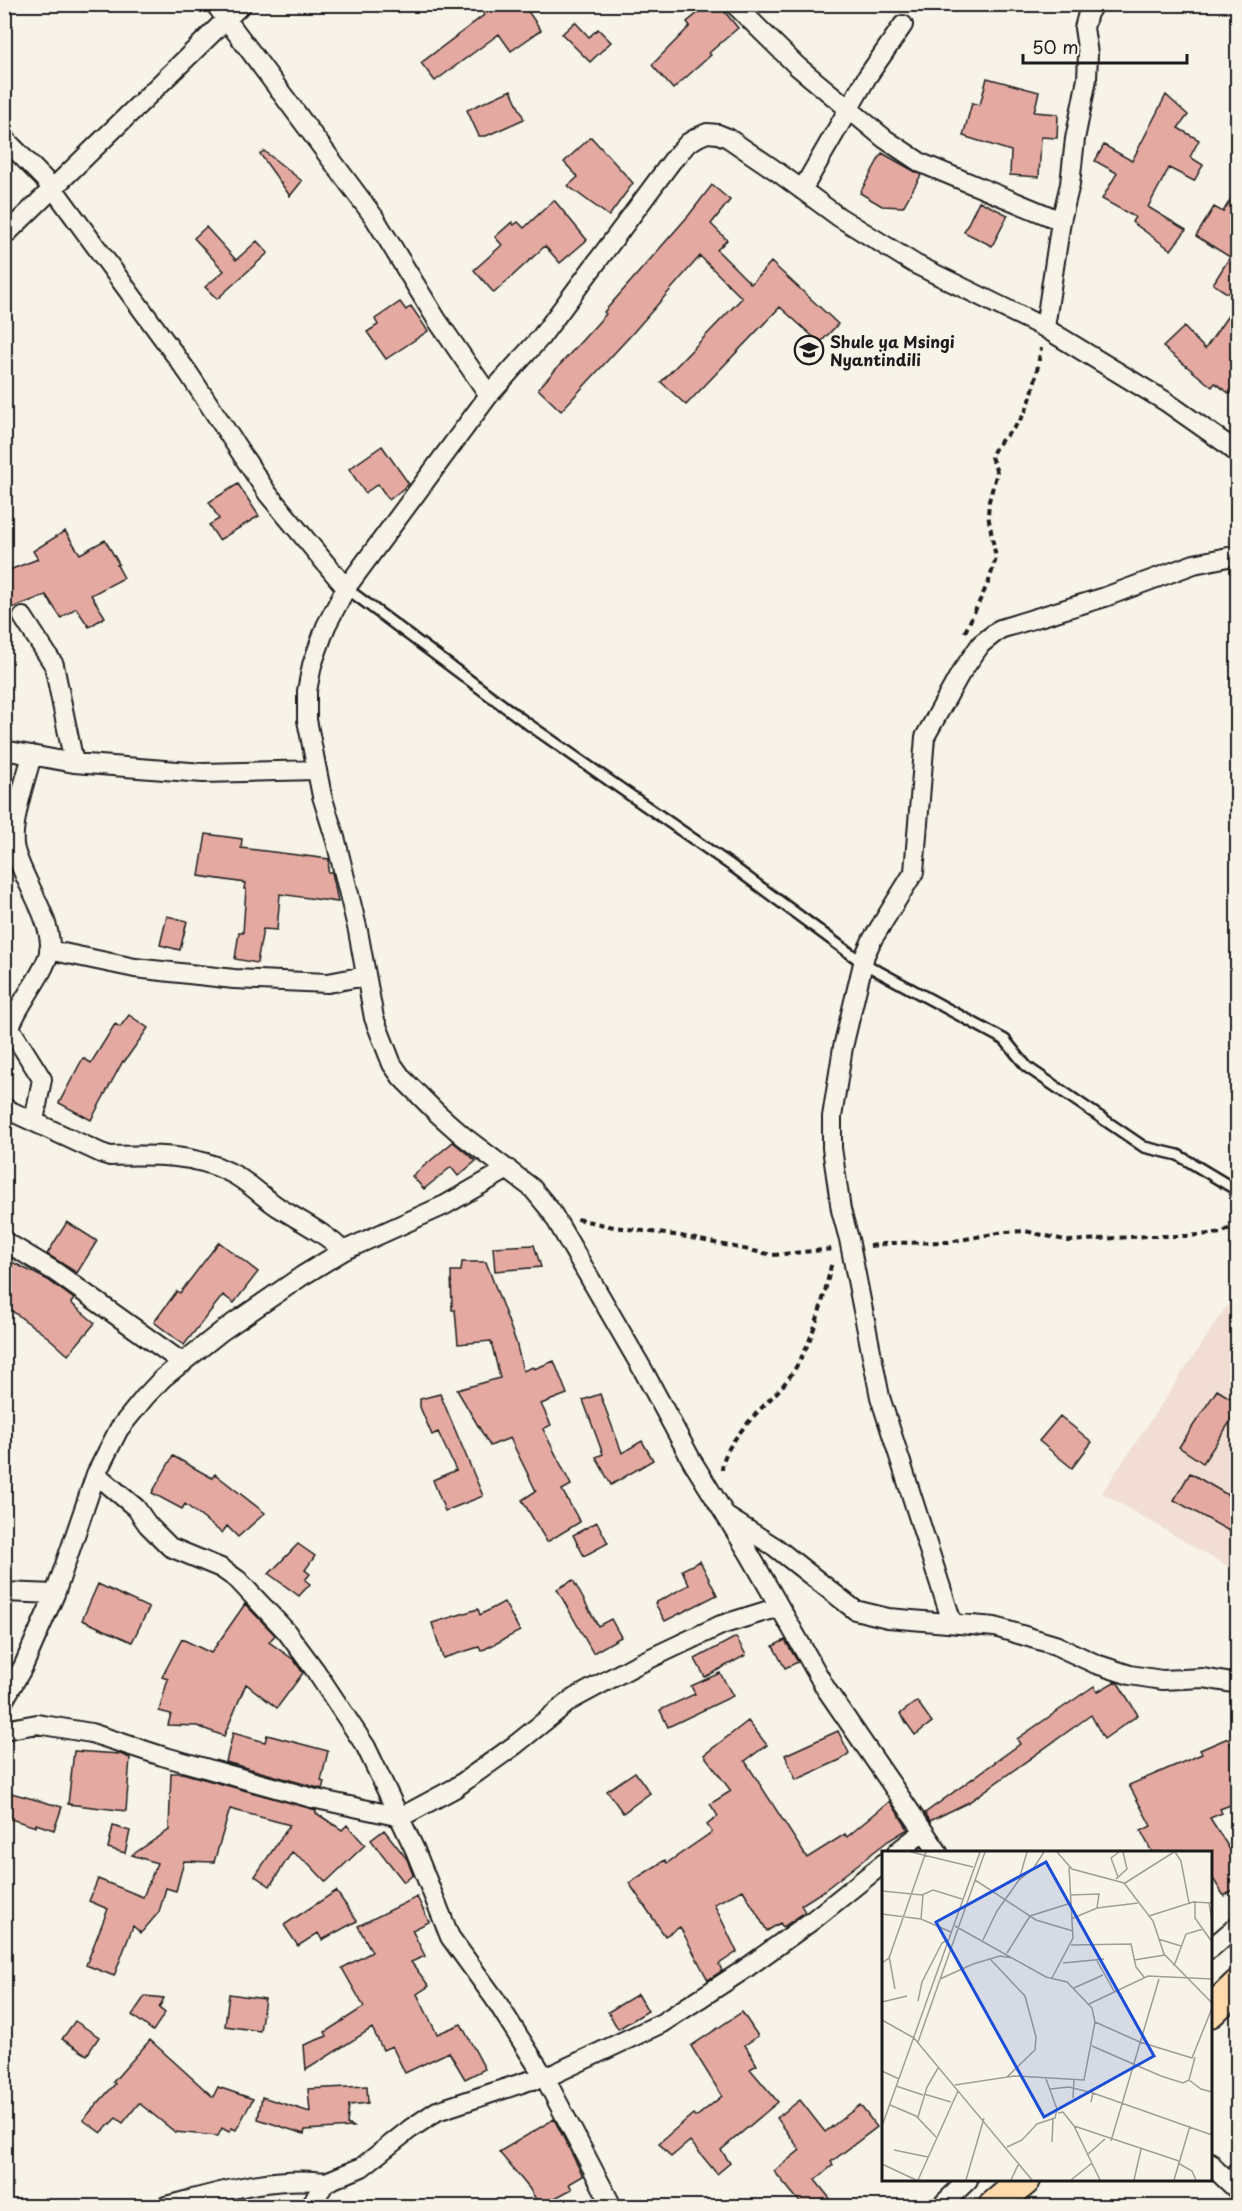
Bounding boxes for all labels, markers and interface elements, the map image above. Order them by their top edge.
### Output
scale bar [1023,27,1186,65]
text: 50 m [1032,33,1079,60]
place label: Shule ya Msingi Nyantindili [830,329,955,371]
school or university icon: Shule ya Msingi Nyantindili [793,334,825,366]
inset map [882,1851,1212,2181]

